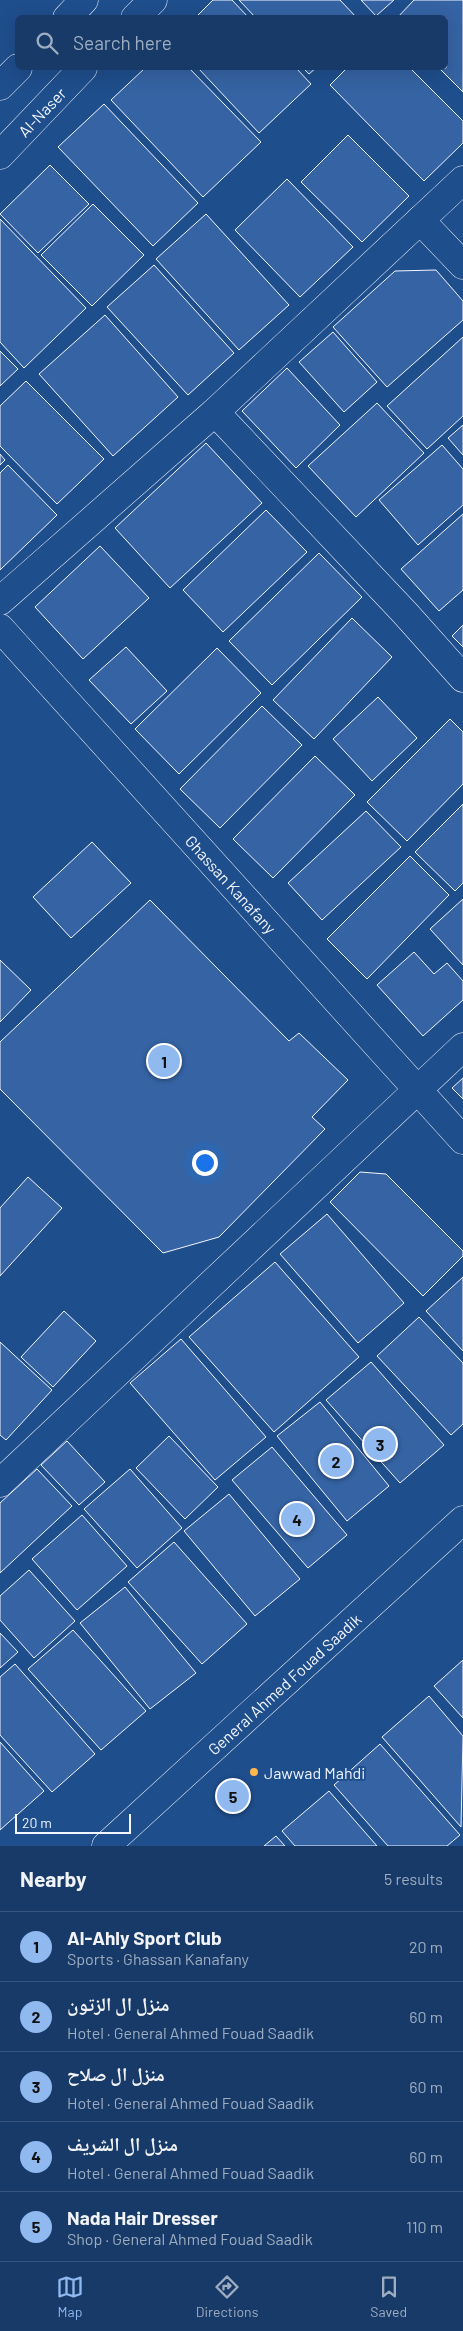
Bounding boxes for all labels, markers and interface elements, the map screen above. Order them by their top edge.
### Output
search box [15,15,448,70]
icon: search [33,29,61,57]
text: Search here [73,31,172,54]
street label: Al-Naser [14,83,69,140]
street label: Ghassan Kanafany [182,831,281,937]
pin: 1 [148,1042,180,1080]
your location [192,1150,218,1176]
pin: 3 [364,1425,396,1463]
pin: 2 [320,1442,352,1480]
pin: 4 [281,1500,313,1538]
street label: General Ahmed Fouad Saadik [203,1609,364,1758]
place label: Jawwad Mahdi [264,1763,365,1782]
marker: Jawwad Mahdi [248,1766,260,1778]
pin: 5 [217,1777,249,1815]
scale bar [15,1811,131,1834]
text: 20 m [22,1814,52,1831]
text: Nearby [20,1866,86,1891]
text: 5 results [384,1869,443,1888]
text: Al-Ahly Sport Club [67,1926,222,1949]
text: 1 [33,1937,39,1956]
text: 20 m [409,1937,443,1956]
text: Sports · Ghassan Kanafany [67,1949,249,1968]
text: منزل ال الزتون [67,1992,170,2015]
text: 2 [32,2007,40,2026]
text: 60 m [409,2007,443,2026]
text: Hotel · General Ahmed Fouad Saadik [67,2023,314,2042]
text: منزل ال صلاح [67,2062,165,2085]
text: 3 [32,2077,40,2096]
text: 60 m [409,2077,443,2096]
text: Hotel · General Ahmed Fouad Saadik [67,2093,314,2112]
text: منزل ال الشريف [67,2132,178,2155]
text: 4 [31,2147,41,2166]
text: 60 m [409,2147,443,2166]
text: Hotel · General Ahmed Fouad Saadik [67,2163,314,2182]
text: Nada Hair Dresser [67,2206,218,2229]
text: 5 [32,2217,40,2236]
text: 110 m [406,2217,443,2236]
text: Shop · General Ahmed Fouad Saadik [67,2229,313,2248]
tab: Map [56,2273,84,2320]
tab: Directions [196,2273,258,2320]
tab: Saved [370,2273,407,2320]

